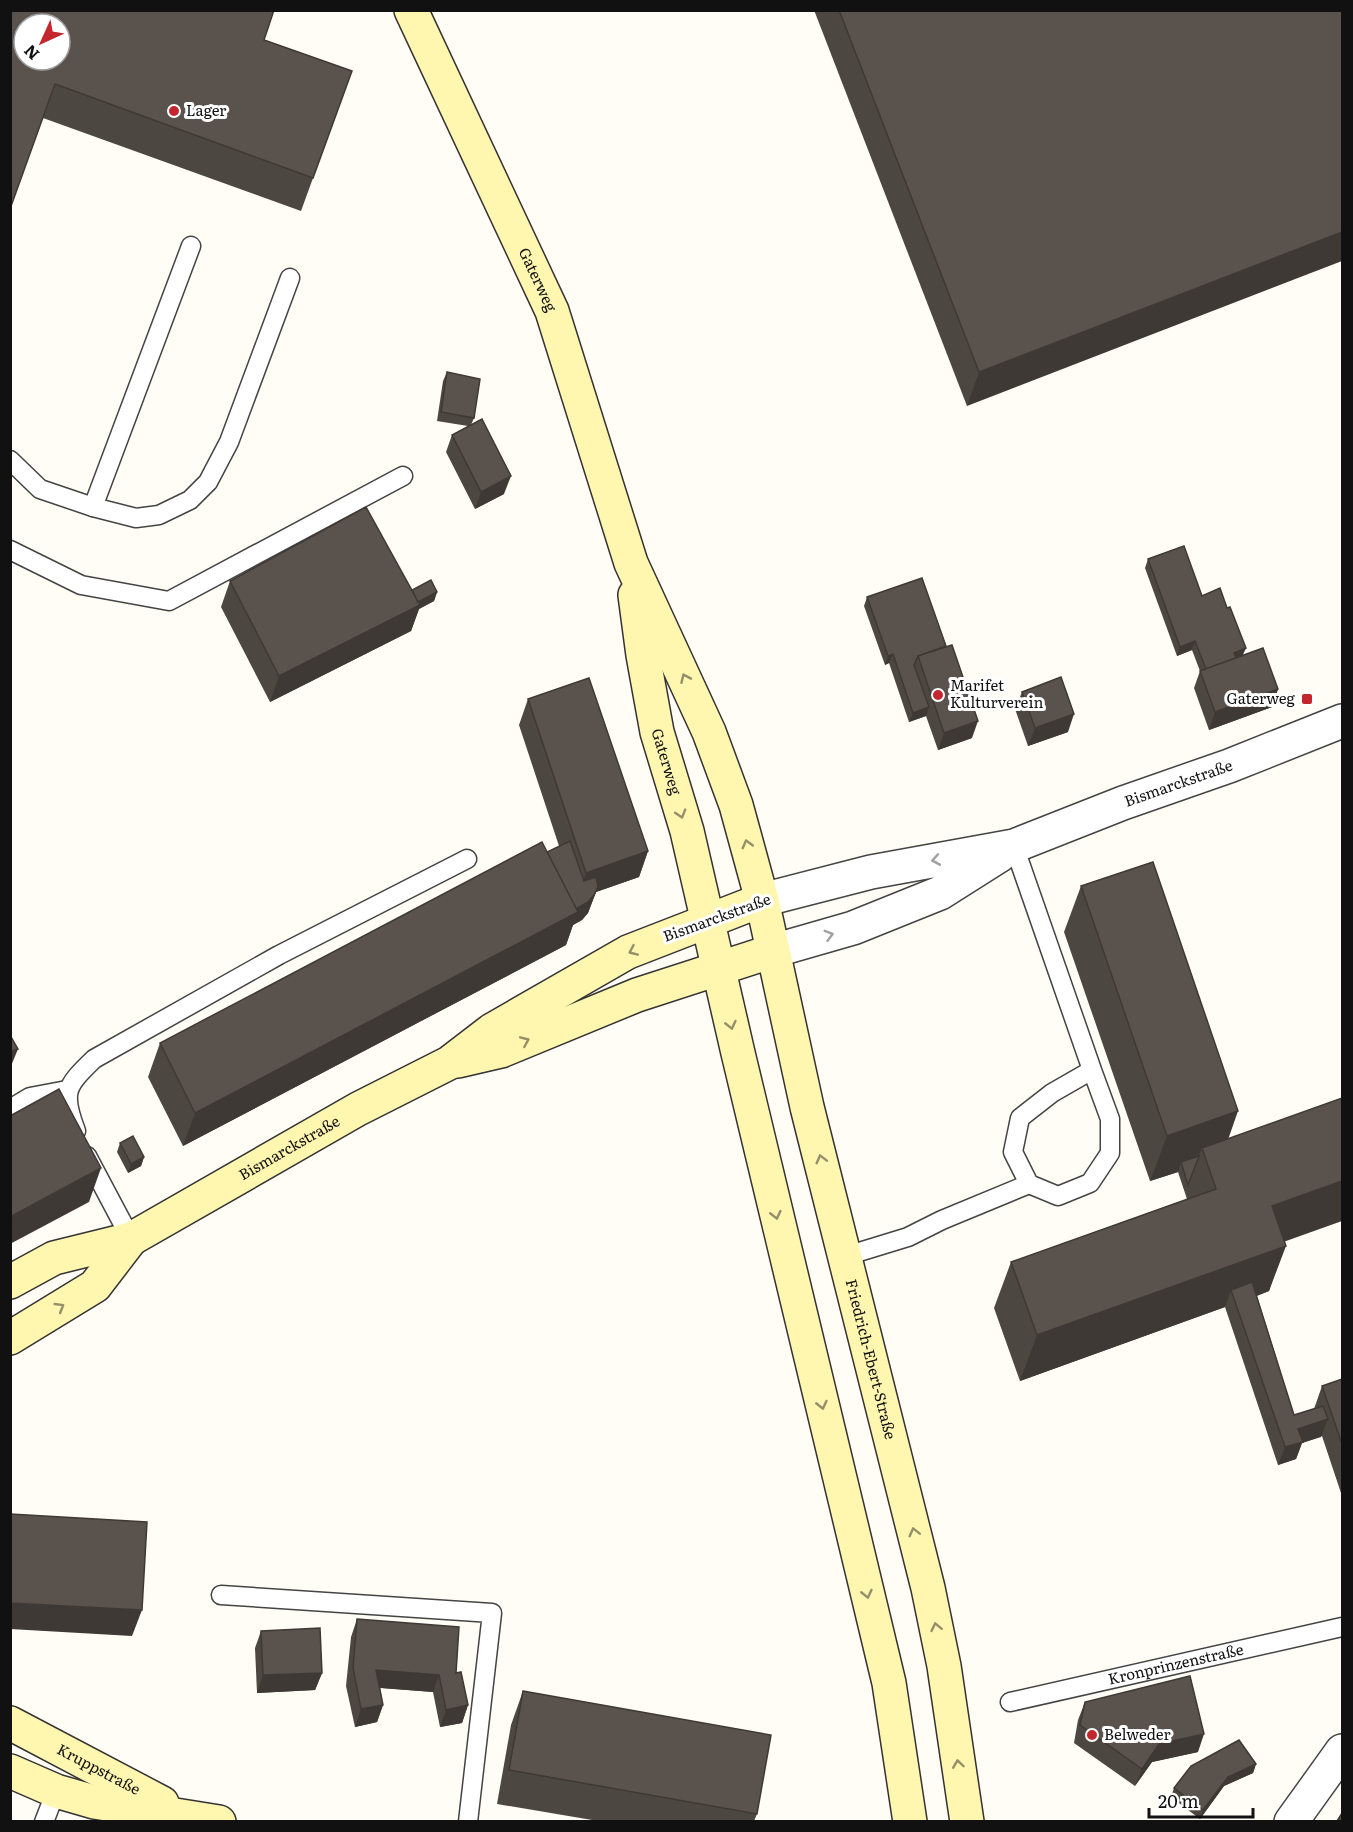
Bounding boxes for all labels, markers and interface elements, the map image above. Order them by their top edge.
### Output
north arrow [12,12,72,72]
text: N [17,40,44,67]
place label: Lager [186,98,226,121]
marker: Lager [167,104,181,118]
street label: Gaterweg [514,243,564,316]
place label: Marifet Kulturverein [950,673,1043,713]
one-way arrow [681,674,693,685]
place label: Gaterweg [1227,686,1296,709]
marker: Marifet Kulturverein [931,688,945,702]
marker: Gaterweg [1300,692,1314,706]
street label: Gaterweg [647,725,689,798]
street label: Bismarckstraße [1121,753,1236,812]
one-way arrow [674,808,686,819]
one-way arrow [741,839,754,849]
one-way arrow [931,853,941,866]
street label: Bismarckstraße [659,886,774,947]
one-way arrow [823,930,834,942]
one-way arrow [628,943,639,955]
one-way arrow [724,1020,737,1030]
one-way arrow [519,1036,530,1048]
street label: Bismarckstraße [234,1109,344,1185]
one-way arrow [815,1154,828,1164]
one-way arrow [769,1210,782,1220]
street label: Friedrich-Ebert-Straße [841,1276,903,1442]
one-way arrow [54,1304,65,1315]
one-way arrow [815,1400,828,1410]
one-way arrow [908,1527,921,1537]
one-way arrow [860,1589,873,1599]
one-way arrow [930,1623,943,1633]
street label: Kronprinzenstraße [1106,1637,1246,1690]
place label: Belweder [1104,1722,1170,1745]
marker: Belweder [1085,1728,1099,1742]
street label: Kruppstraße [53,1737,145,1800]
one-way arrow [952,1759,964,1768]
scale bar [1149,1781,1252,1819]
text: 20 m [1158,1787,1199,1814]

